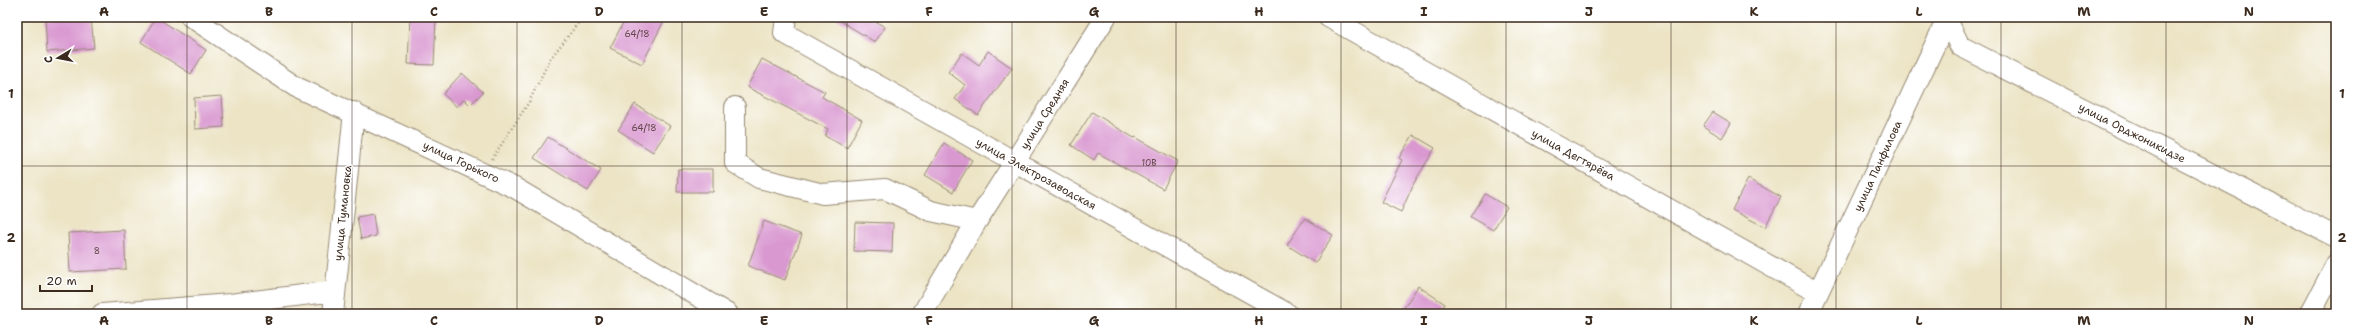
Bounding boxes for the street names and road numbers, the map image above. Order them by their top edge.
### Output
street label: улица Средняя [1017,76,1073,152]
street label: улица Орджоникидзе [2076,100,2188,166]
street label: улица Панфилова [1850,118,1906,214]
street label: улица Дегтярёва [1529,126,1617,184]
street label: улица Электрозаводская [973,135,1099,213]
street label: улица Горького [420,138,502,186]
street label: улица Тумановка [331,164,355,262]

